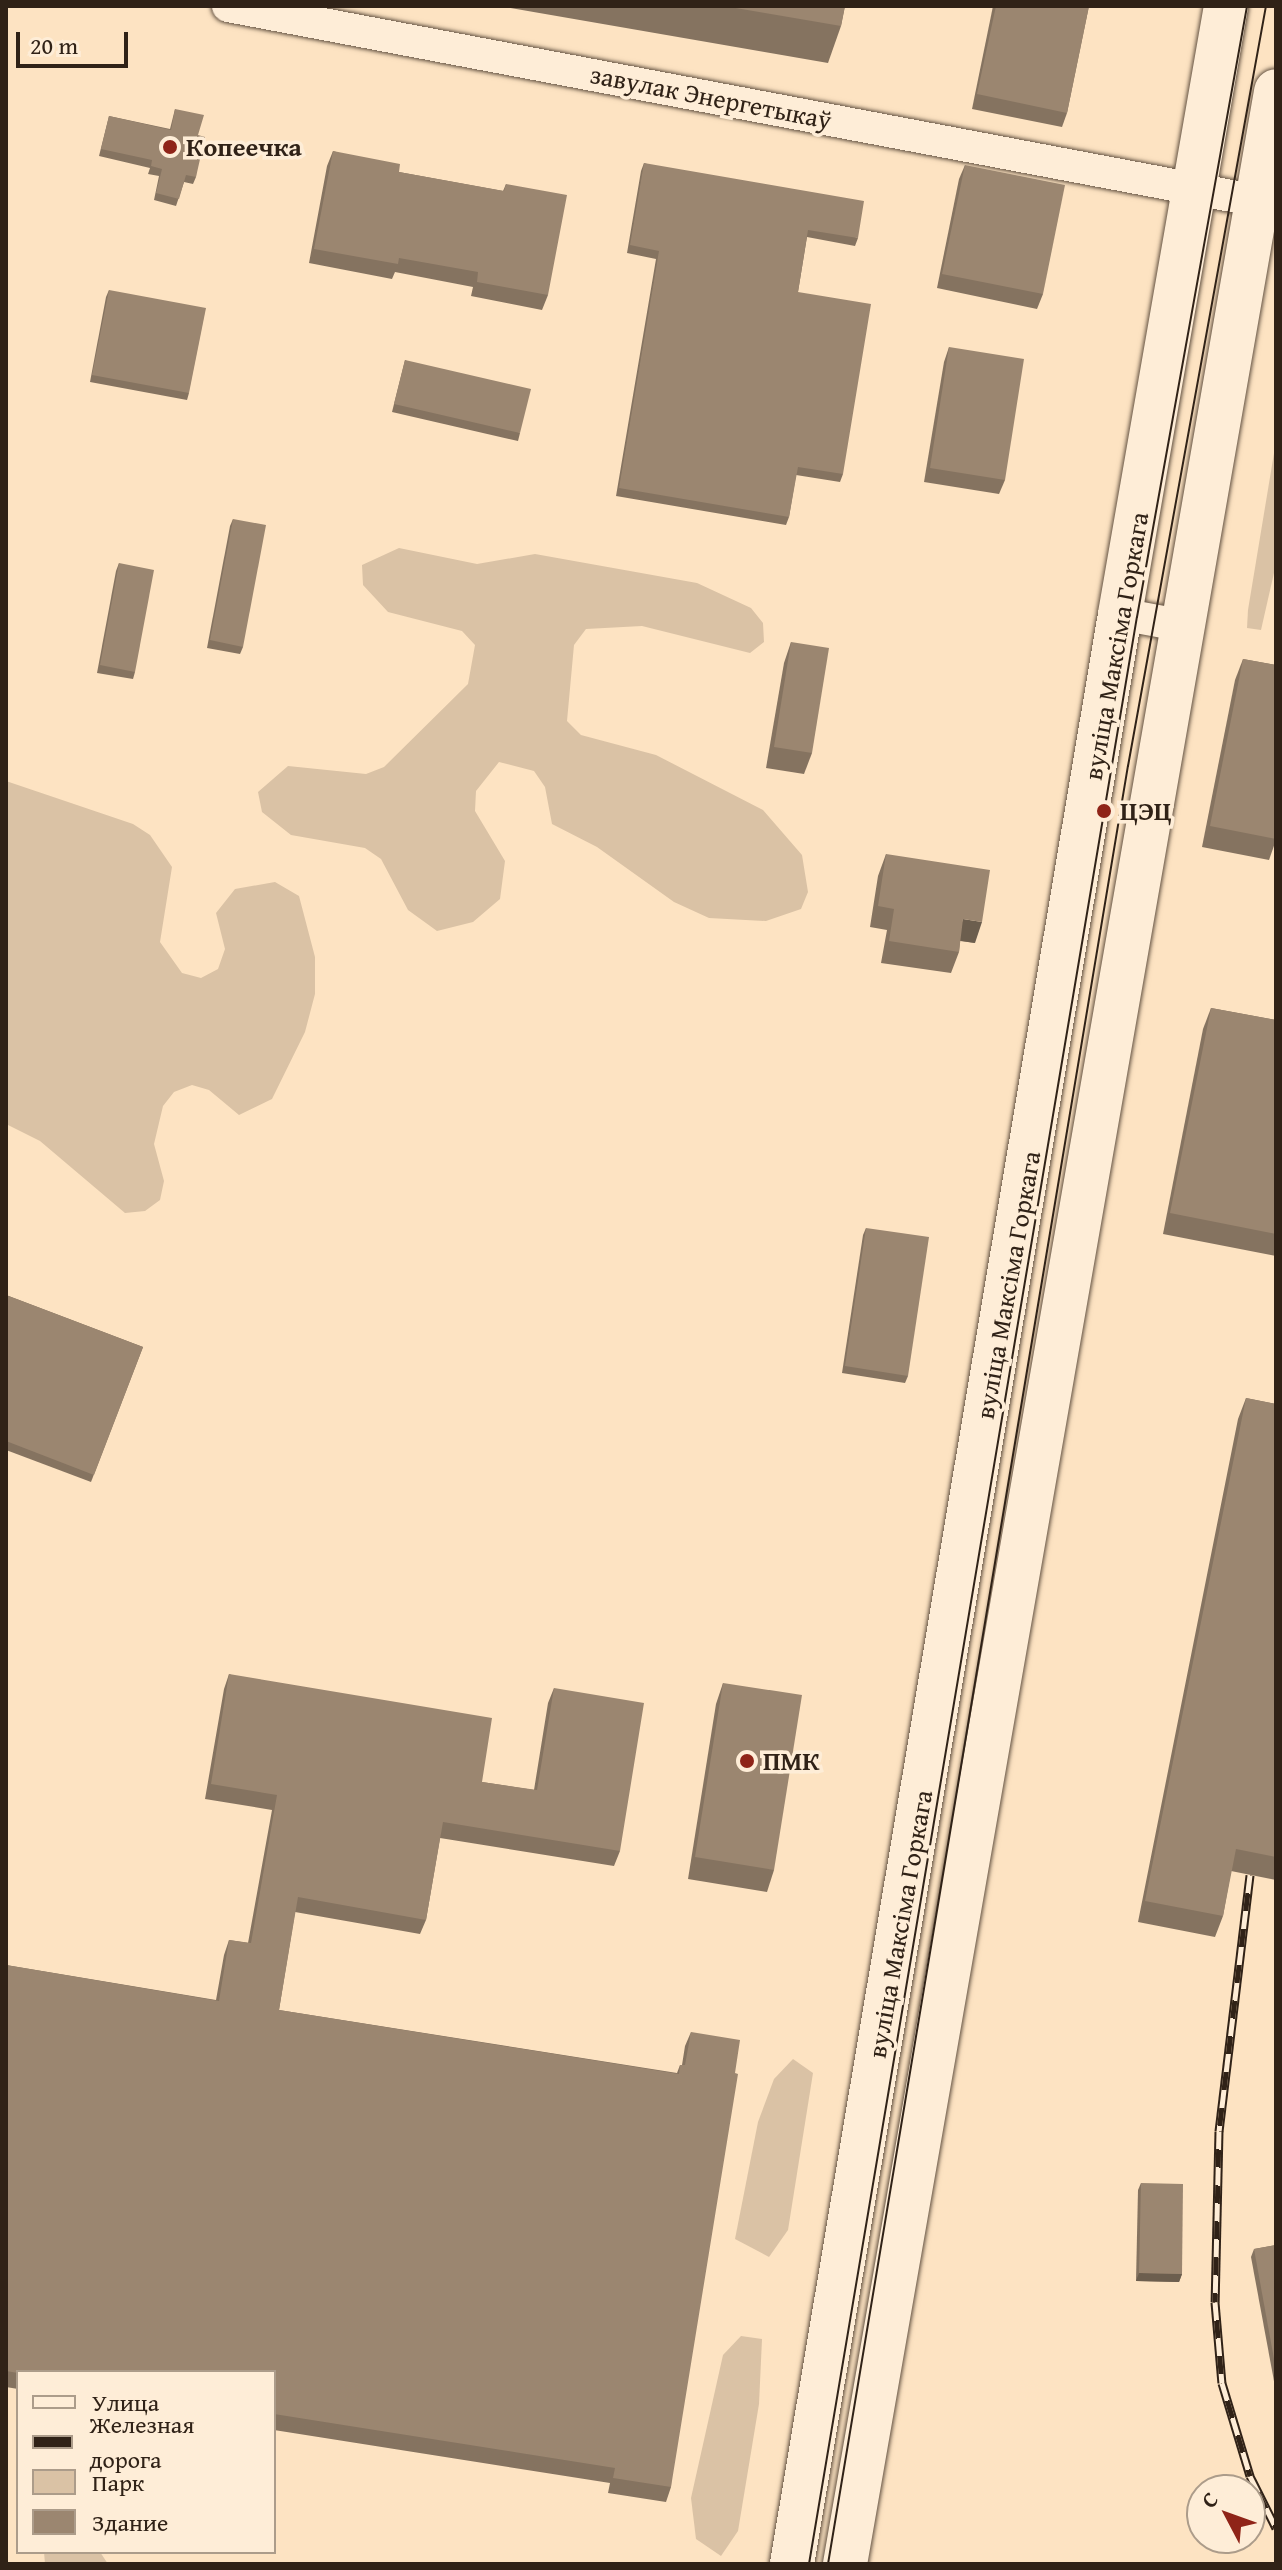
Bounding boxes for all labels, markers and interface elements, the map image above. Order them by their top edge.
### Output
scale bar [20,16,132,66]
text: 20 m [30,28,78,63]
street label: завулак Энергетыкаў [588,58,834,136]
place label: Копеечка [186,131,302,163]
marker: Копеечка [161,138,179,156]
street label: вуліца Максіма Горкага [1077,510,1155,782]
place label: ЦЭЦ [1120,795,1172,827]
marker: ЦЭЦ [1095,802,1113,820]
street label: вуліца Максіма Горкага [969,1149,1047,1421]
place label: ПМК [763,1745,820,1777]
marker: ПМК [738,1752,756,1770]
street label: вуліца Максіма Горкага [861,1788,939,2060]
legend [16,2370,276,2554]
text: Улица [92,2385,159,2420]
text: Железная дорога [89,2407,194,2477]
text: Парк [92,2465,144,2500]
north arrow [1186,2474,1266,2554]
text: С [1193,2484,1226,2515]
text: Здание [92,2505,168,2540]

